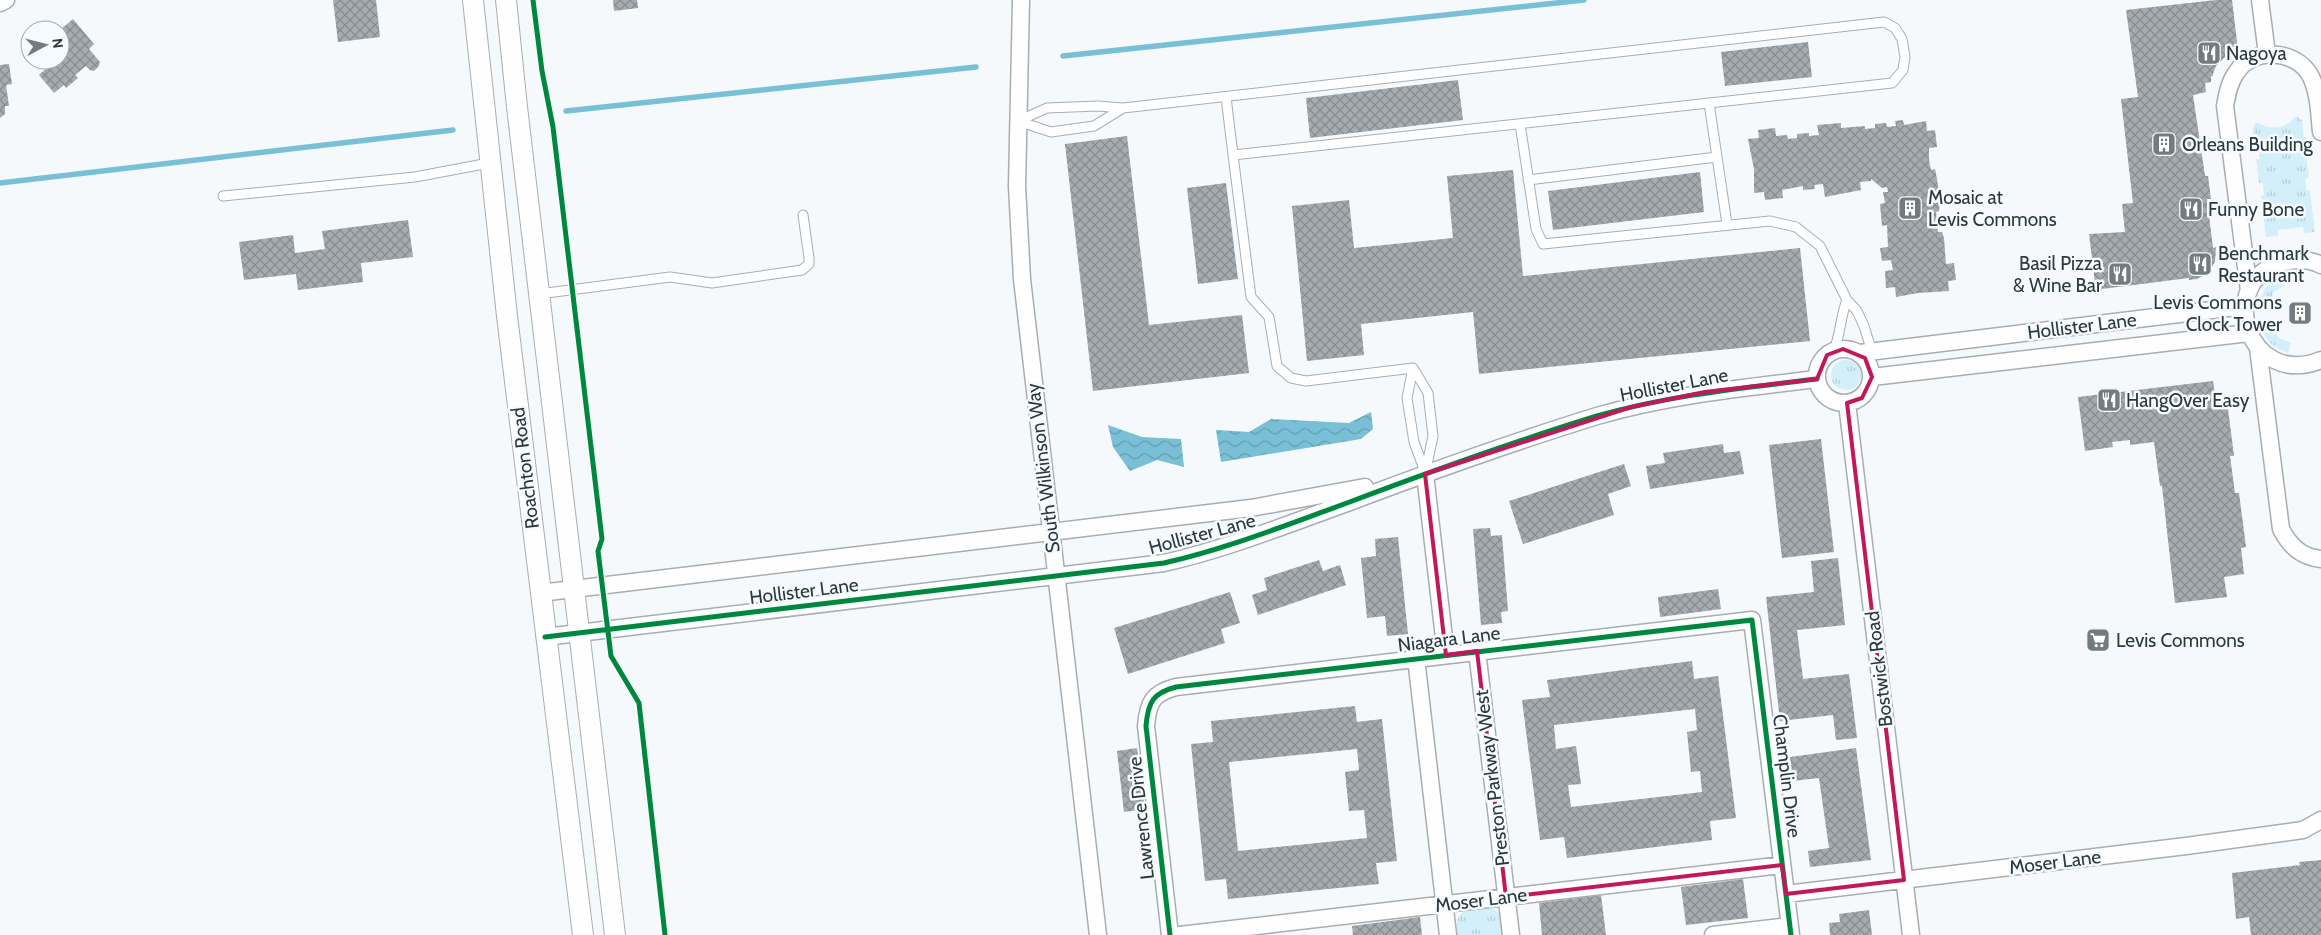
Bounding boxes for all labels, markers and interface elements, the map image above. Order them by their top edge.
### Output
north arrow [20,20,70,70]
text: N [48,37,67,49]
restaurant icon: Nagoya [2196,40,2222,66]
place label: Nagoya [2226,42,2287,65]
building icon: Orleans Building [2151,131,2177,157]
place label: Orleans Building [2182,133,2313,156]
place label: Mosaic at Levis Commons [1928,186,2057,231]
building icon: Mosaic at Levis Commons [1897,195,1923,221]
restaurant icon: Funny Bone [2178,196,2204,222]
place label: Funny Bone [2208,198,2304,221]
place label: Benchmark Restaurant [2218,242,2309,287]
restaurant icon: Benchmark Restaurant [2187,251,2213,277]
place label: Basil Pizza & Wine Bar [2013,252,2102,297]
restaurant icon: Basil Pizza & Wine Bar [2107,261,2133,287]
place label: Levis Commons Clock Tower [2153,291,2282,336]
building icon: Levis Commons Clock Tower [2287,300,2313,326]
street label: Hollister Lane [2026,308,2138,344]
street label: Hollister Lane [1618,363,1730,407]
street label: South Wilkinson Way [1021,381,1065,554]
restaurant icon: HangOver Easy [2096,387,2122,413]
place label: HangOver Easy [2126,389,2250,412]
street label: Roachton Road [506,406,544,530]
street label: Hollister Lane [1146,509,1258,559]
street label: Hollister Lane [748,573,860,609]
street label: Bostwick Road [1860,610,1898,728]
street label: Niagara Lane [1396,621,1502,657]
supermarket icon: Levis Commons [2085,627,2111,653]
place label: Levis Commons [2116,629,2245,652]
street label: Preston Parkway West [1470,688,1514,868]
street label: Champlin Drive [1768,713,1806,839]
street label: Lawrence Drive [1123,755,1159,881]
street label: Moser Lane [2008,845,2103,879]
street label: Moser Lane [1434,883,1529,917]

